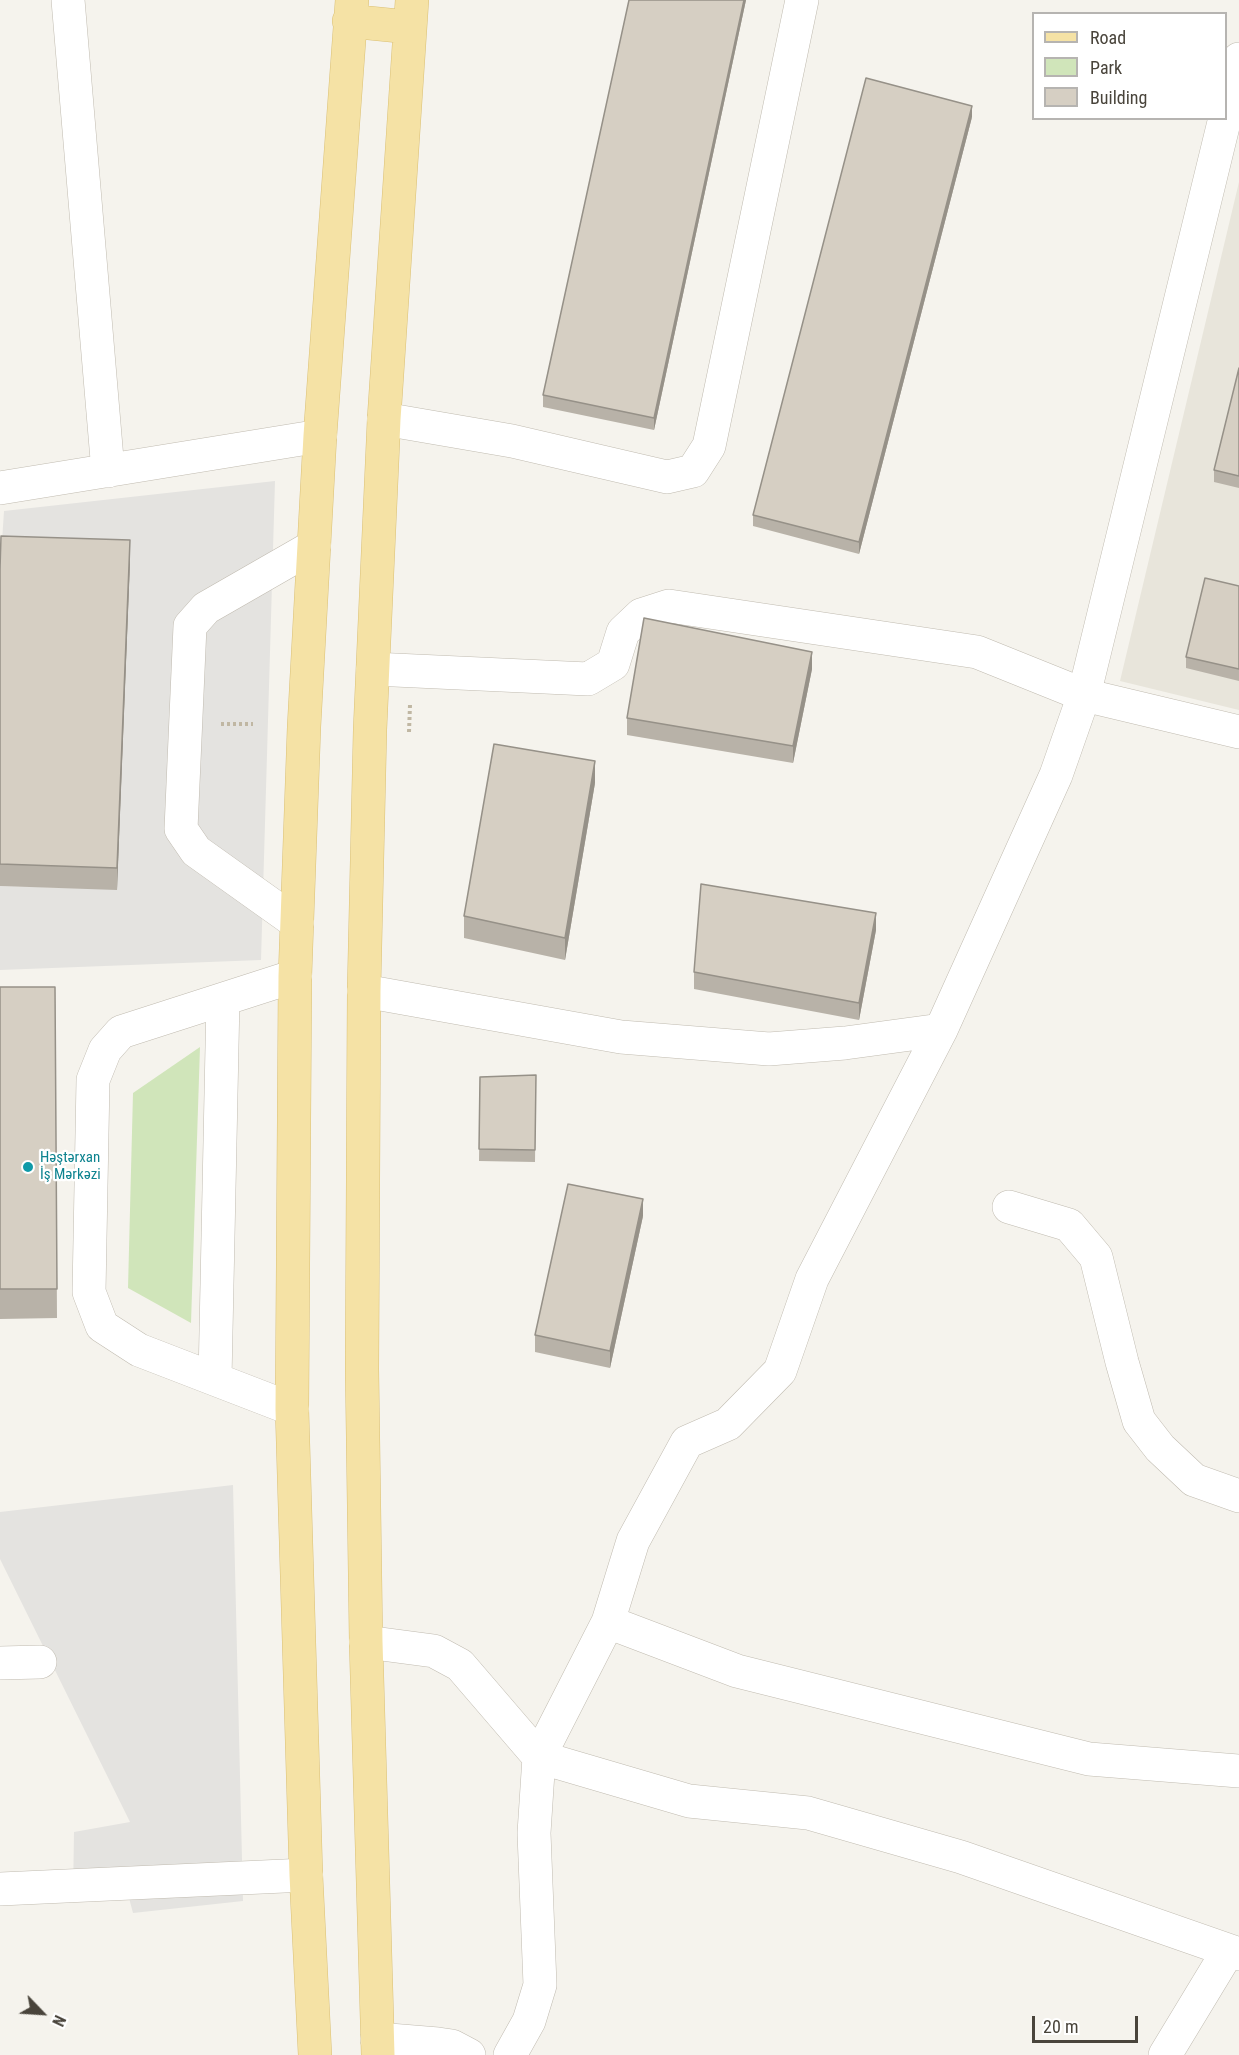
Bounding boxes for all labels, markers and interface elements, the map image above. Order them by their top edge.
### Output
legend [1032,12,1227,120]
text: Road [1090,27,1126,48]
text: Park [1090,57,1122,78]
text: Building [1090,87,1147,108]
place label: Həştərxan İş Mərkəzi [40,1149,101,1184]
marker: Həştərxan İş Mərkəzi [21,1160,35,1174]
north arrow [12,1983,72,2043]
scale bar [1035,2004,1142,2042]
text: N [48,2012,69,2029]
text: 20 m [1043,2016,1078,2037]

